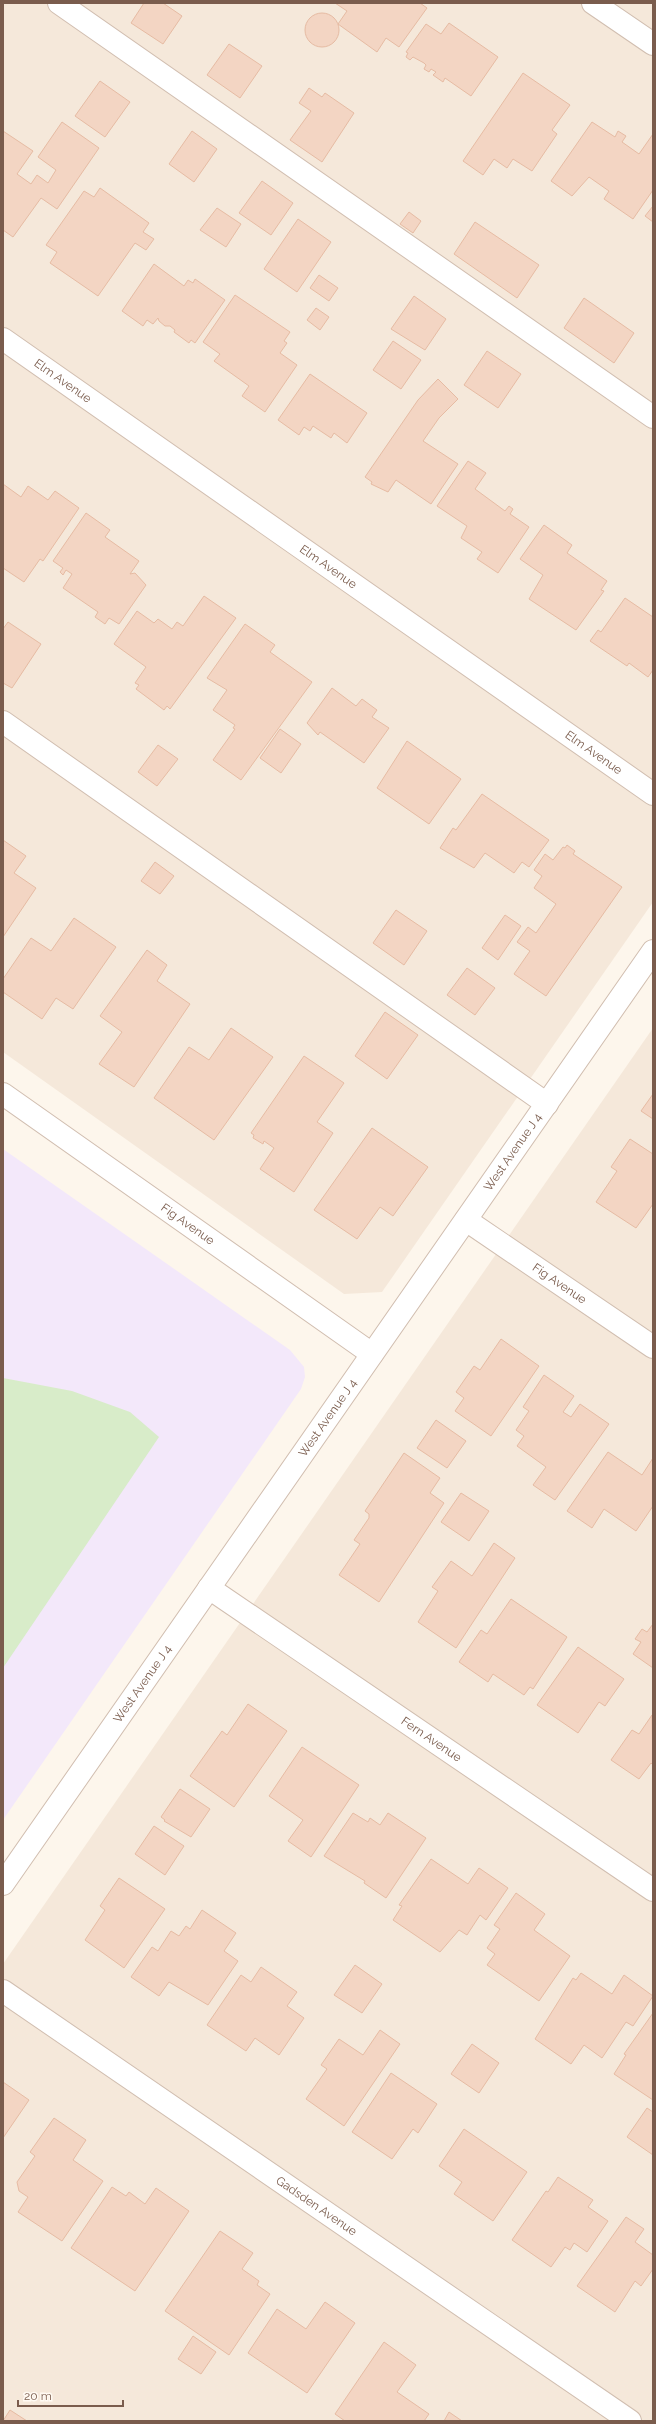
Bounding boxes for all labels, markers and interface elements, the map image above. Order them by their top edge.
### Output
street label: Elm Avenue [32,356,94,406]
street label: Elm Avenue [297,542,359,591]
street label: Elm Avenue [562,728,625,777]
street label: West Avenue J 4 [481,1110,545,1194]
street label: Fig Avenue [158,1201,217,1248]
street label: Fig Avenue [530,1260,589,1307]
street label: West Avenue J 4 [296,1376,360,1460]
street label: West Avenue J 4 [111,1642,175,1725]
street label: Fern Avenue [399,1714,464,1765]
street label: Gadsden Avenue [273,2173,359,2238]
scale bar [18,2382,123,2408]
text: 20 m [24,2389,52,2403]

